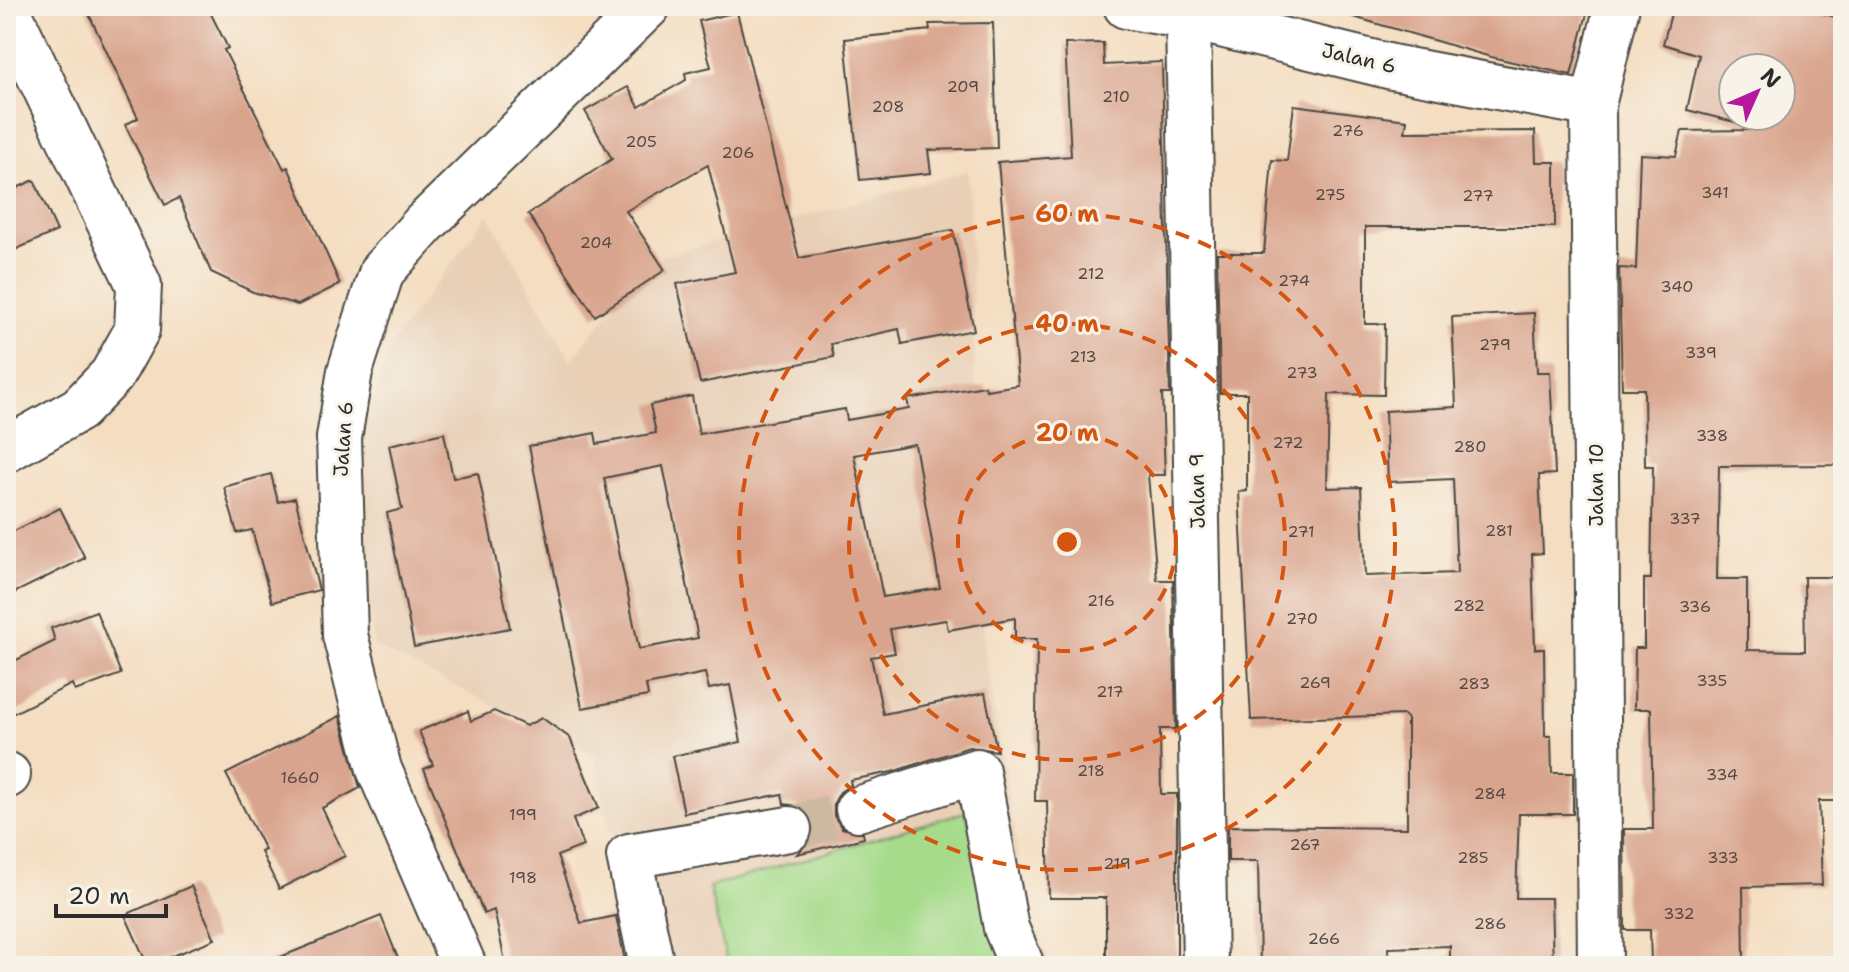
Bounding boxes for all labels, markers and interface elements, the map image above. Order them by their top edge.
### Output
street label: Jalan 6 [1319,37,1399,79]
north arrow [1717,52,1797,132]
text: N [1754,62,1787,95]
house number: 209 [947,76,979,97]
house number: 210 [1102,86,1130,107]
house number: 208 [872,96,904,117]
house number: 276 [1332,120,1364,141]
house number: 205 [625,131,657,152]
house number: 206 [722,142,754,163]
house number: 341 [1701,182,1729,203]
house number: 275 [1315,184,1345,205]
house number: 277 [1462,185,1494,206]
text: 60 m [1035,198,1099,230]
house number: 204 [580,232,612,253]
house number: 212 [1077,263,1105,284]
house number: 274 [1278,270,1310,291]
house number: 340 [1661,276,1693,297]
text: 40 m [1035,308,1099,340]
house number: 279 [1479,334,1511,355]
house number: 339 [1685,342,1717,363]
house number: 213 [1069,346,1097,367]
house number: 273 [1286,362,1318,383]
street label: Jalan 6 [327,400,359,478]
text: 20 m [1035,417,1099,449]
house number: 338 [1696,425,1728,446]
house number: 272 [1272,432,1304,453]
house number: 280 [1454,436,1486,457]
street label: Jalan 10 [1583,443,1609,527]
street label: Jalan 9 [1183,453,1211,529]
house number: 337 [1669,508,1701,529]
house number: 281 [1485,520,1513,541]
house number: 271 [1287,521,1315,542]
centre of rings [1053,528,1081,556]
house number: 216 [1087,590,1115,611]
house number: 282 [1453,595,1485,616]
house number: 336 [1679,596,1711,617]
house number: 270 [1286,608,1318,629]
house number: 335 [1697,670,1727,691]
house number: 269 [1299,672,1331,693]
house number: 283 [1458,673,1490,694]
house number: 217 [1096,681,1124,702]
house number: 218 [1077,760,1105,781]
house number: 334 [1706,764,1738,785]
house number: 1660 [281,767,319,788]
house number: 284 [1474,783,1506,804]
house number: 199 [509,804,537,825]
house number: 267 [1289,834,1321,855]
house number: 285 [1457,847,1489,868]
house number: 333 [1707,847,1739,868]
house number: 219 [1103,853,1131,874]
house number: 198 [509,867,537,888]
scale bar [56,868,166,918]
text: 20 m [68,880,130,912]
house number: 332 [1663,903,1695,924]
house number: 286 [1474,913,1506,934]
house number: 266 [1308,928,1340,949]

